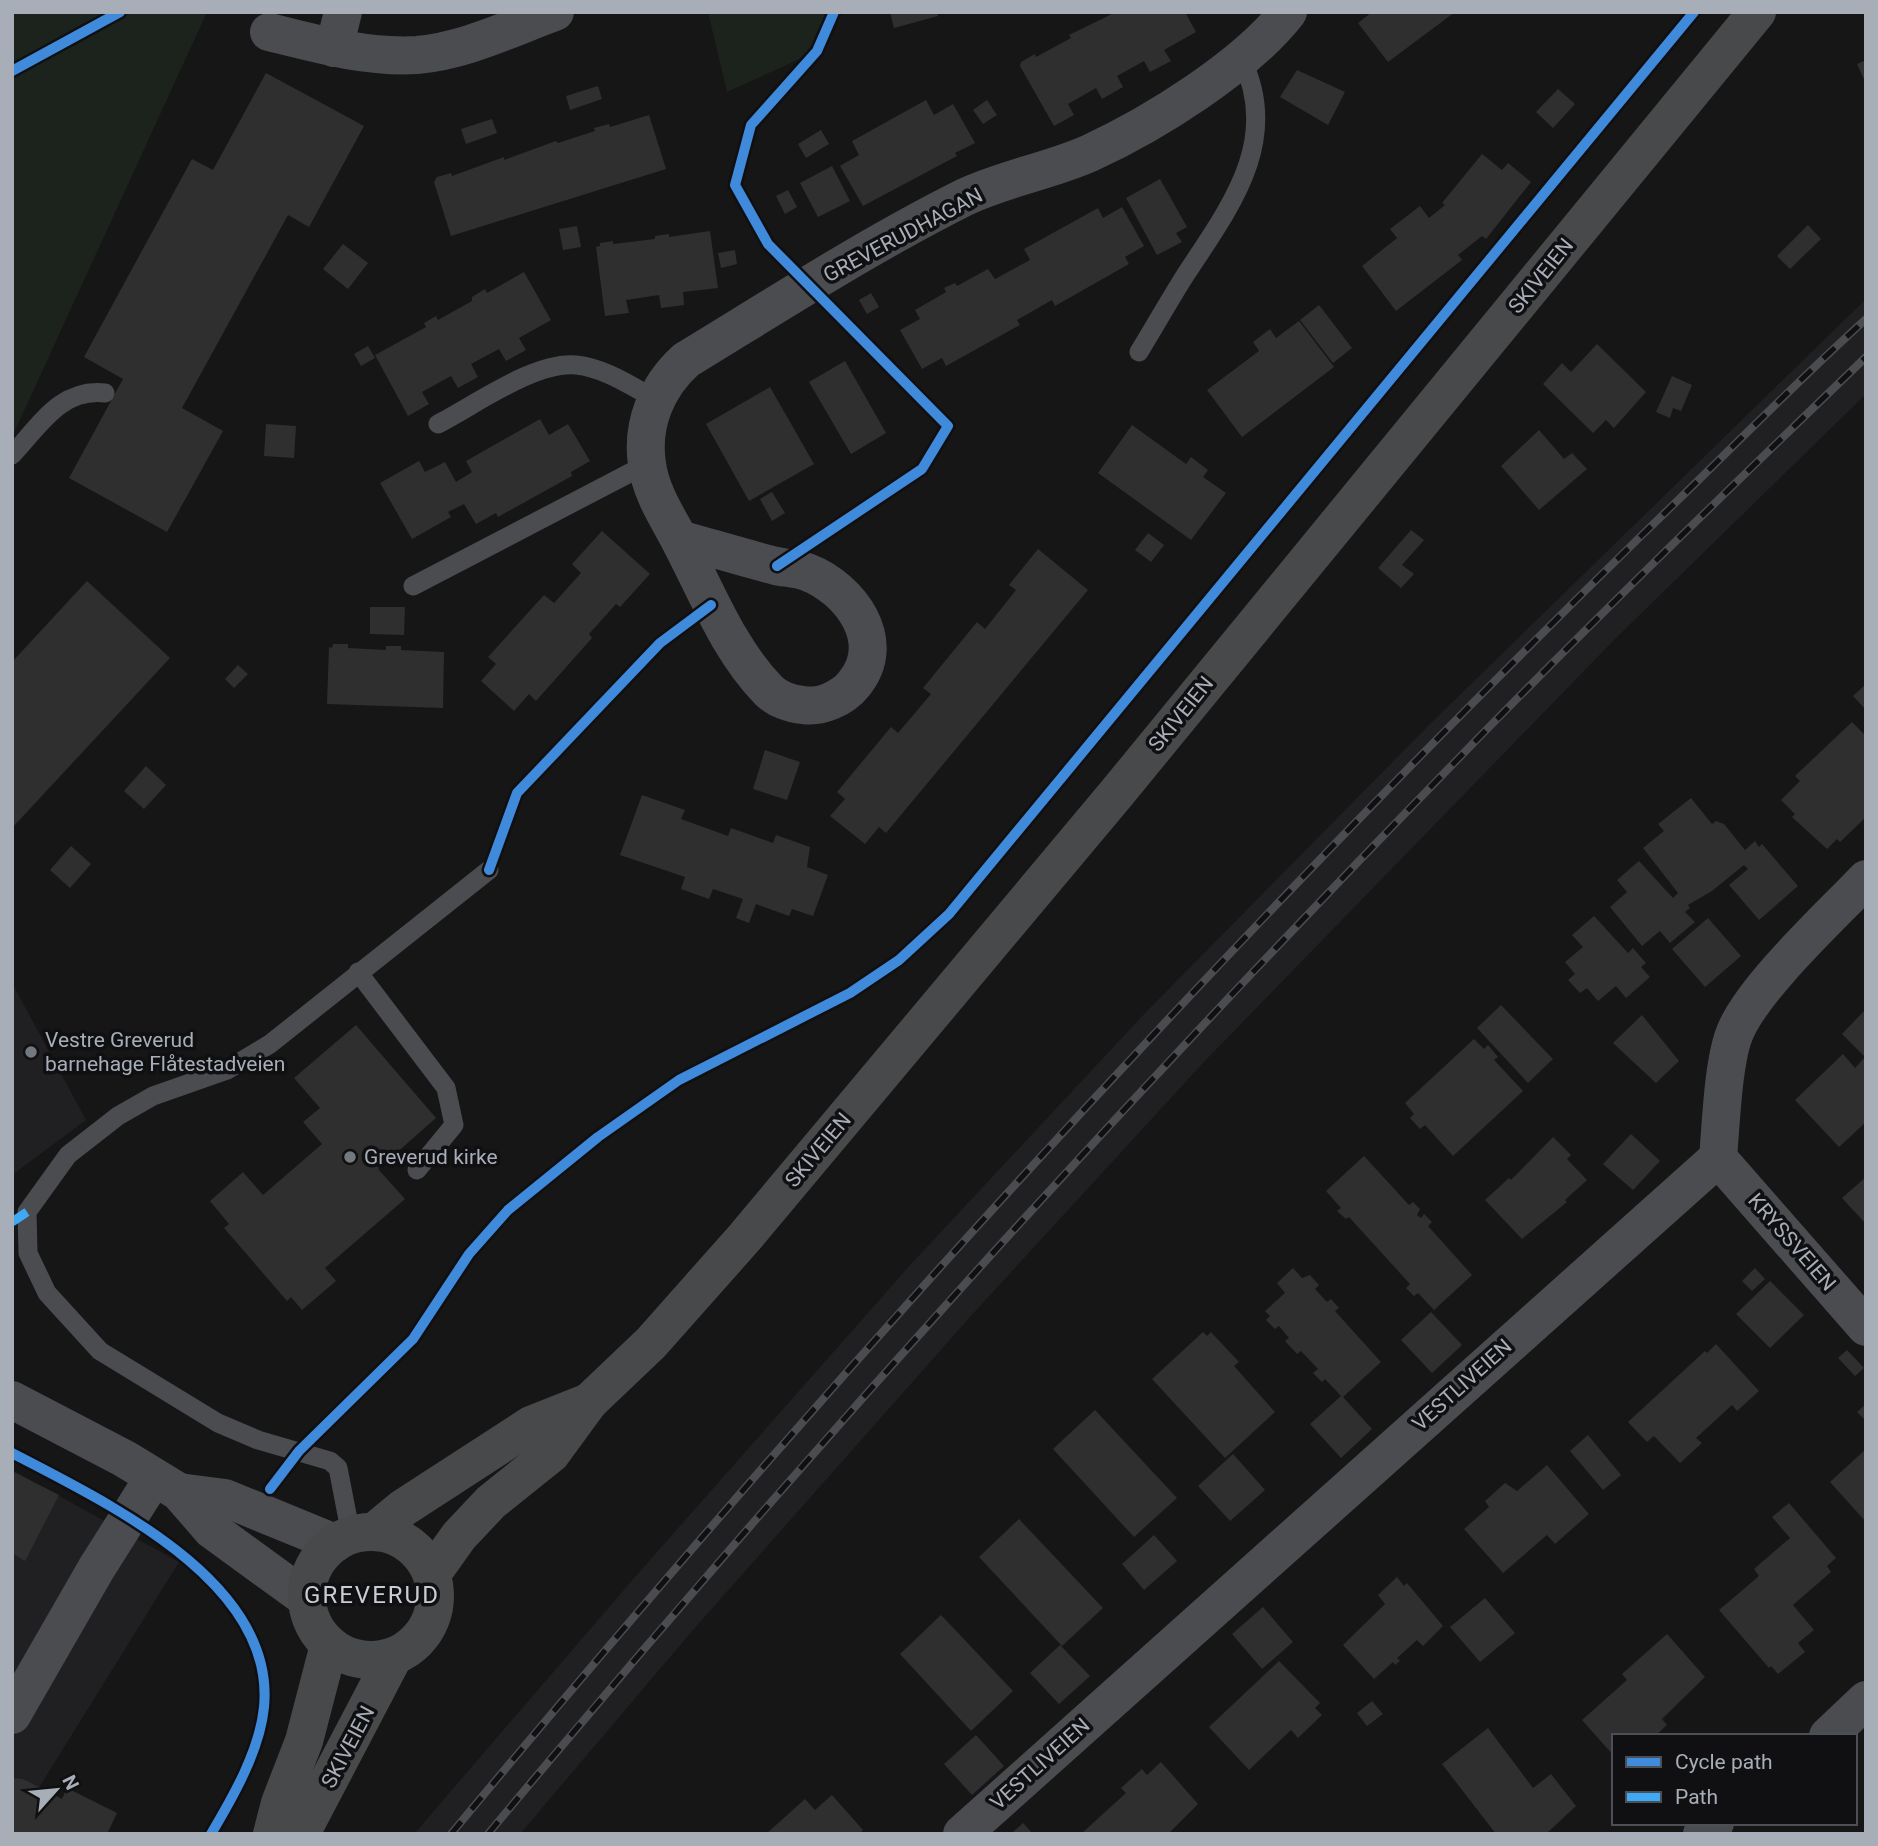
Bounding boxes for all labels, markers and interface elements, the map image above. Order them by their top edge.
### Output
street label: GREVERUDHAGAN [819,183,987,287]
street label: SKIVEIEN [1504,234,1578,318]
street label: SKIVEIEN [1144,672,1218,756]
place label: Vestre Greverud barnehage Flåtestadveien [45,1028,285,1076]
marker: Vestre Greverud barnehage Flåtestadveien [23,1044,39,1060]
street label: SKIVEIEN [780,1108,856,1192]
place label: Greverud kirke [364,1145,498,1169]
marker: Greverud kirke [342,1149,358,1165]
street label: KRYSSVEIEN [1743,1188,1841,1296]
street label: VESTLIVEIEN [1407,1334,1517,1436]
district label: GREVERUD [304,1581,440,1609]
street label: SKIVEIEN [316,1702,380,1792]
street label: VESTLIVEIEN [985,1713,1095,1815]
legend [1612,1734,1857,1825]
text: Cycle path [1675,1750,1773,1774]
north arrow [21,1755,91,1825]
text: N [57,1771,84,1794]
text: Path [1675,1785,1718,1809]

